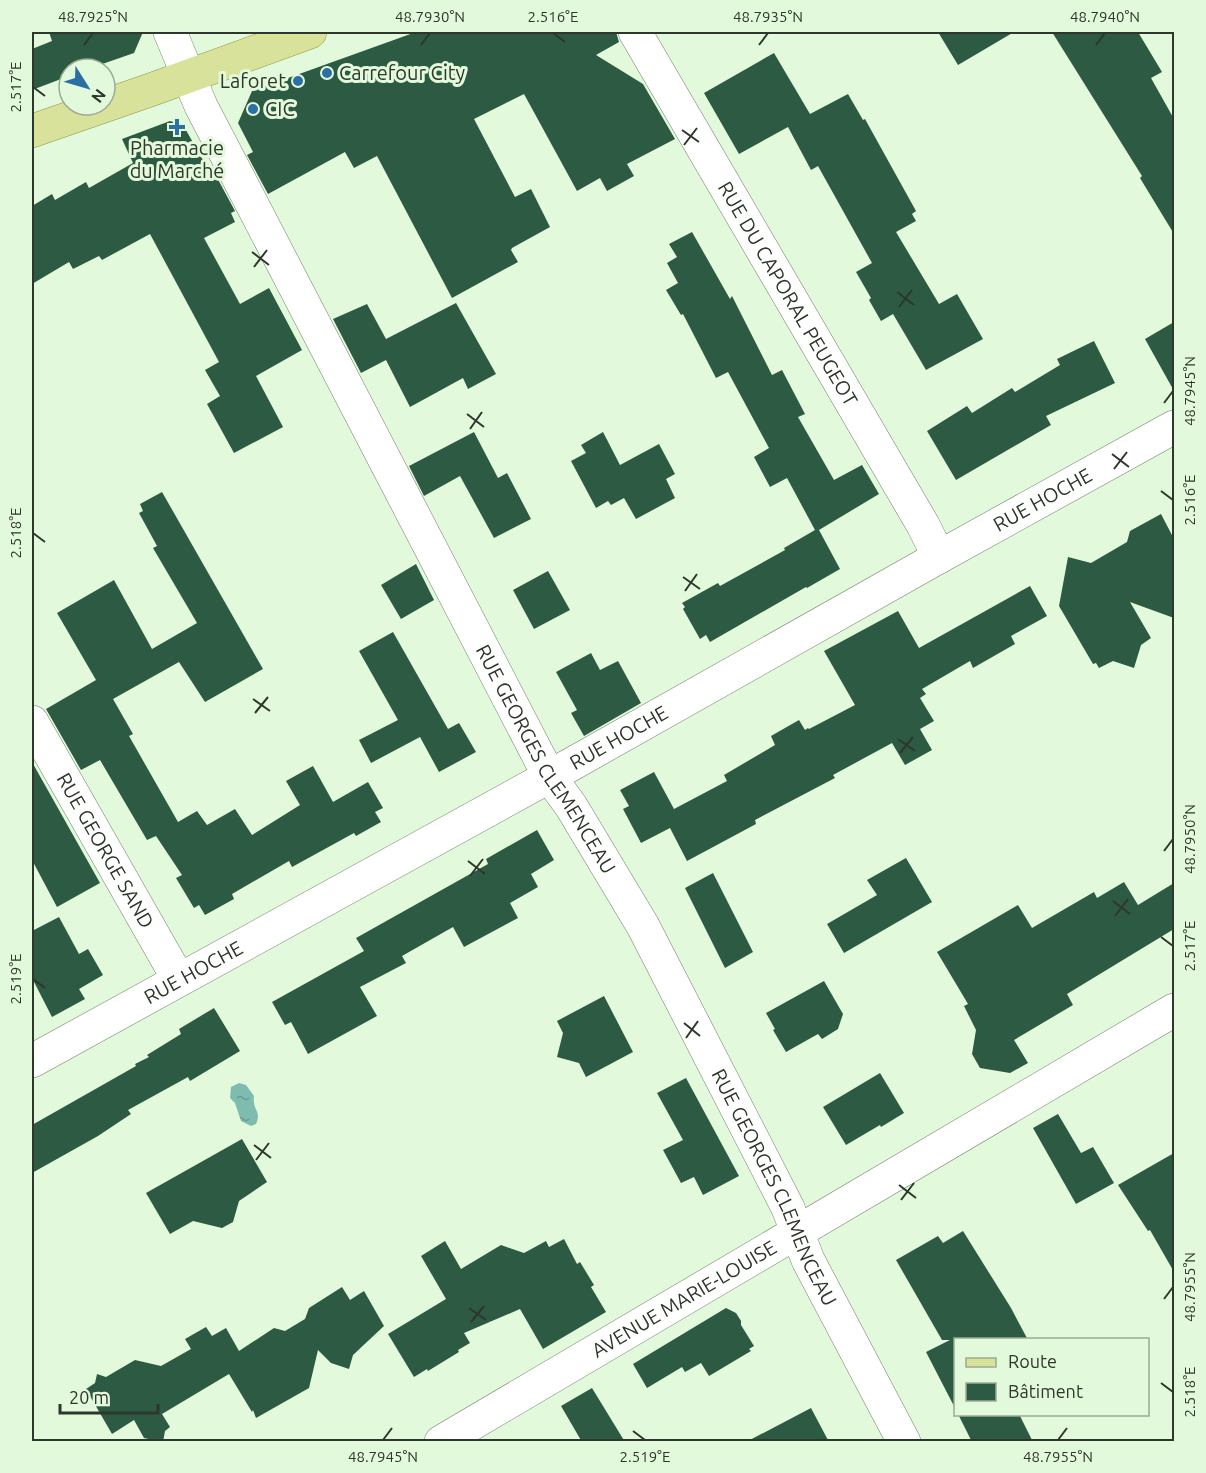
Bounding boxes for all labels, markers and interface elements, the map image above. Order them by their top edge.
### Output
text: 48.7925°N [58,8,128,25]
text: 48.7930°N [395,8,465,25]
text: 2.516°E [528,8,578,25]
text: 48.7935°N [733,8,803,25]
text: 48.7940°N [1070,8,1140,25]
north arrow [57,57,117,117]
place label: Carrefour City [339,61,466,84]
text: 2.517°E [7,62,24,112]
marker: Carrefour City [320,66,334,80]
place label: Laforet [220,69,286,92]
marker: Laforet [291,74,305,88]
text: N [88,86,110,106]
place label: CIC [265,97,295,120]
marker: CIC [246,102,260,116]
marker: Pharmacie du Marché [170,120,184,134]
place label: Pharmacie du Marché [130,136,224,182]
street label: RUE DU CAPORAL PEUGEOT [714,177,863,410]
text: 48.7945°N [1181,356,1198,426]
street label: RUE HOCHE [989,463,1096,536]
text: 2.516°E [1181,475,1198,525]
text: 2.518°E [7,508,24,558]
street label: RUE GEORGES CLEMENCEAU [472,640,621,878]
street label: RUE HOCHE [565,700,672,774]
street label: RUE GEORGE SAND [52,769,159,932]
text: 48.7950°N [1181,804,1198,874]
text: 2.517°E [1181,921,1198,971]
street label: RUE HOCHE [140,936,246,1008]
text: 2.519°E [7,954,24,1004]
street label: RUE GEORGES CLEMENCEAU [707,1065,842,1309]
street label: AVENUE MARIE-LOUISE [587,1235,780,1362]
text: 48.7955°N [1181,1252,1198,1322]
legend [954,1338,1149,1416]
text: Route [1008,1351,1057,1371]
text: 2.518°E [1181,1367,1198,1417]
scale bar [60,1377,158,1415]
text: Bâtiment [1008,1381,1083,1401]
text: 20 m [69,1387,109,1407]
text: 48.7945°N [348,1448,418,1465]
text: 2.519°E [620,1448,670,1465]
text: 48.7955°N [1023,1448,1093,1465]

